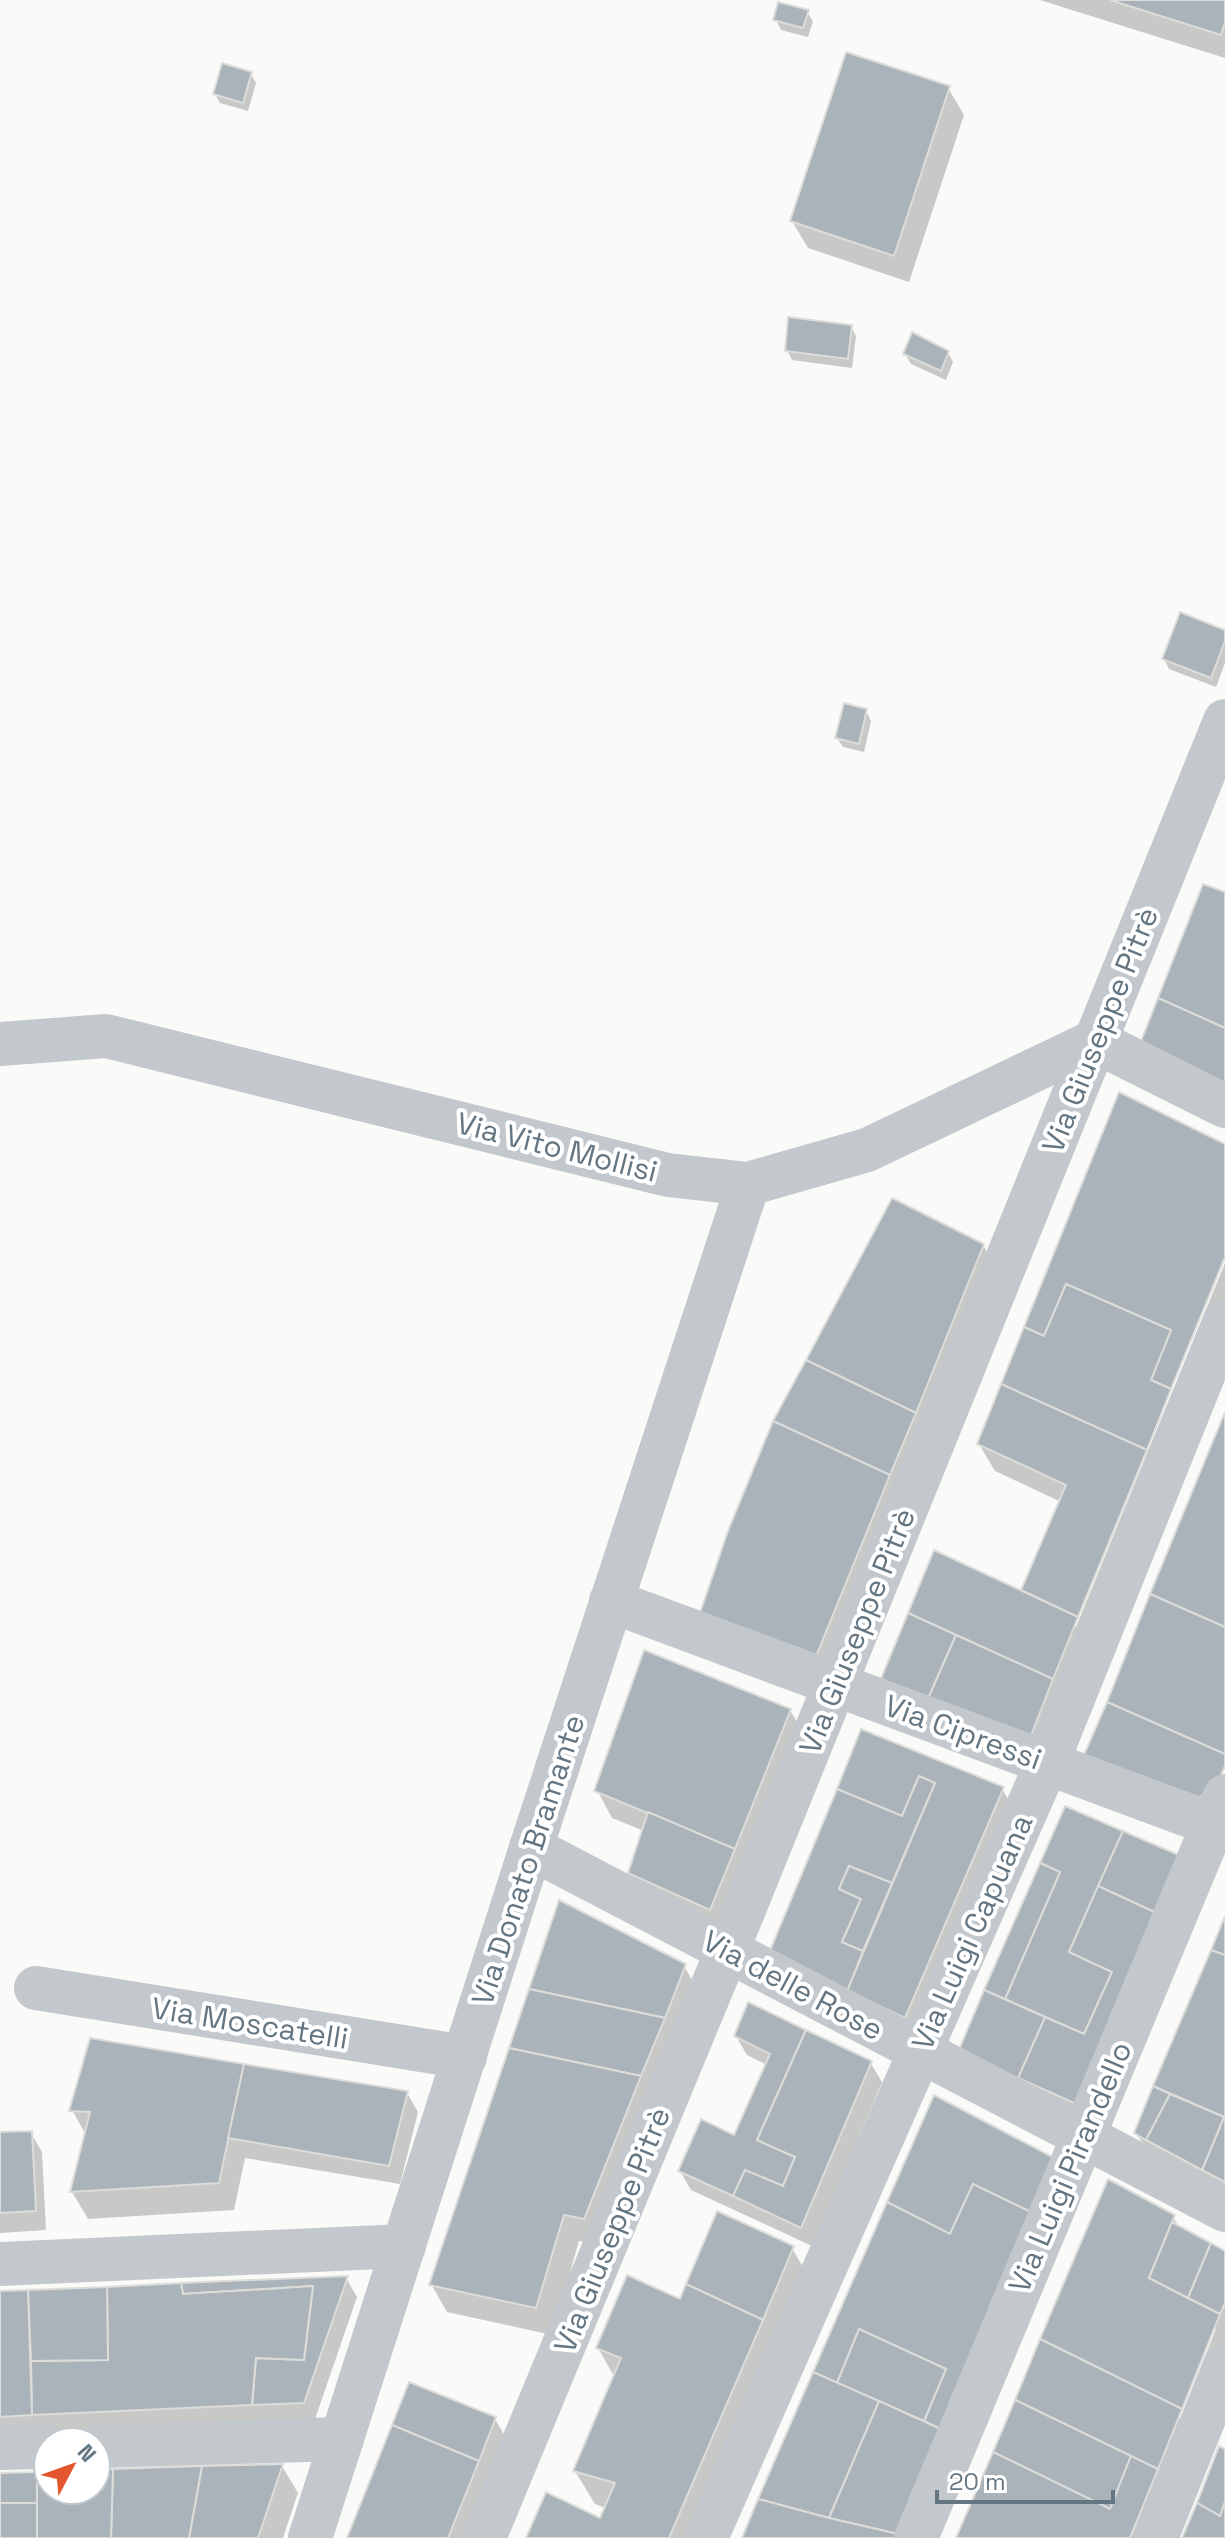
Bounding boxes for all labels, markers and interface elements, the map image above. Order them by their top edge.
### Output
street label: Via Giuseppe Pitrè [1033,901,1167,1159]
street label: Via Vito Mollisi [453,1103,661,1191]
street label: Via Giuseppe Pitrè [790,1502,924,1760]
street label: Via Cipressi [879,1686,1047,1778]
street label: Via Donato Bramante [463,1710,593,2010]
street label: Via Luigi Capuana [902,1808,1042,2056]
street label: Via delle Rose [696,1921,890,2049]
street label: Via Moscatelli [149,1988,351,2058]
street label: Via Luigi Pirandello [999,2035,1141,2299]
street label: Via Giuseppe Pitrè [545,2101,679,2359]
north arrow [32,2426,112,2506]
text: N [72,2438,102,2468]
scale bar [937,2454,1113,2504]
text: 20 m [949,2466,1006,2497]

